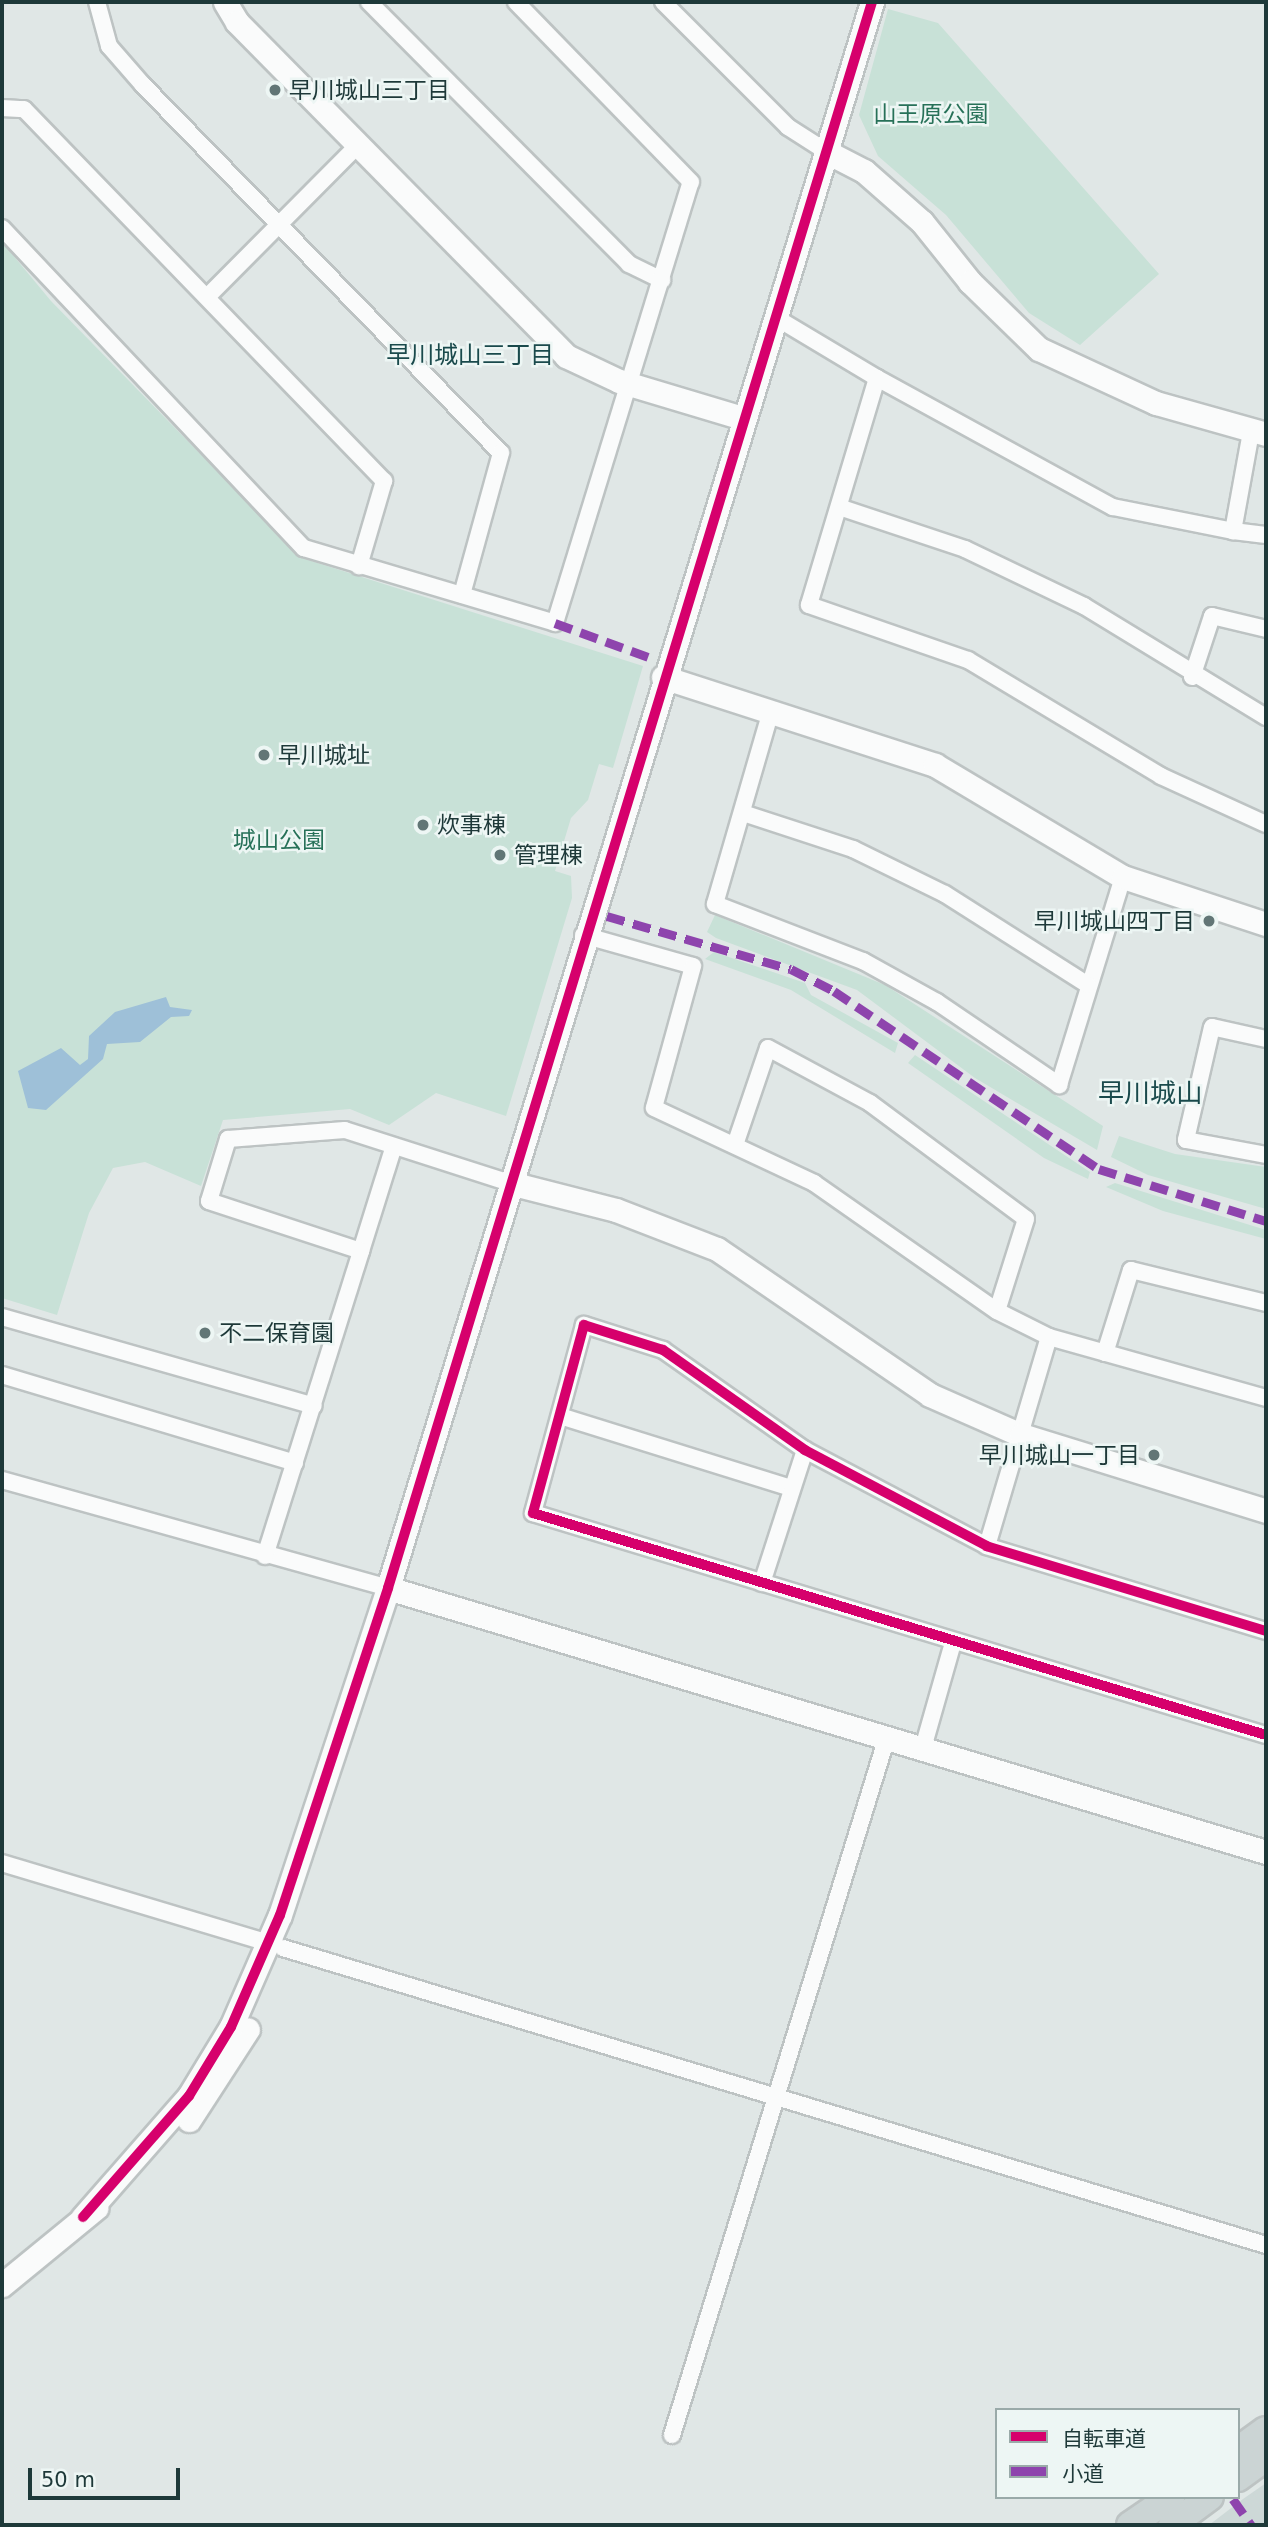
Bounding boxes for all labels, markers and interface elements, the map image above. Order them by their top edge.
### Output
place label: 早川城山三丁目 [289,76,450,104]
marker: 早川城山三丁目 [267,82,283,98]
park label: 山王原公園 [874,100,988,128]
district label: 早川城山三丁目 [386,342,554,370]
place label: 早川城址 [278,741,370,769]
marker: 早川城址 [256,747,272,763]
place label: 炊事棟 [437,811,506,839]
marker: 炊事棟 [415,817,431,833]
park label: 城山公園 [233,826,325,854]
place label: 管理棟 [514,841,583,869]
marker: 管理棟 [492,847,508,863]
place label: 早川城山四丁目 [1034,907,1195,935]
marker: 早川城山四丁目 [1201,913,1217,929]
district label: 早川城山 [1098,1078,1202,1110]
place label: 不二保育園 [219,1319,334,1347]
marker: 不二保育園 [197,1325,213,1341]
place label: 早川城山一丁目 [979,1441,1140,1469]
marker: 早川城山一丁目 [1146,1447,1162,1463]
legend [995,2408,1240,2499]
text: 自転車道 [1062,2427,1146,2451]
scale bar [32,2454,184,2498]
text: 小道 [1062,2462,1104,2486]
text: 50 m [41,2468,95,2492]

